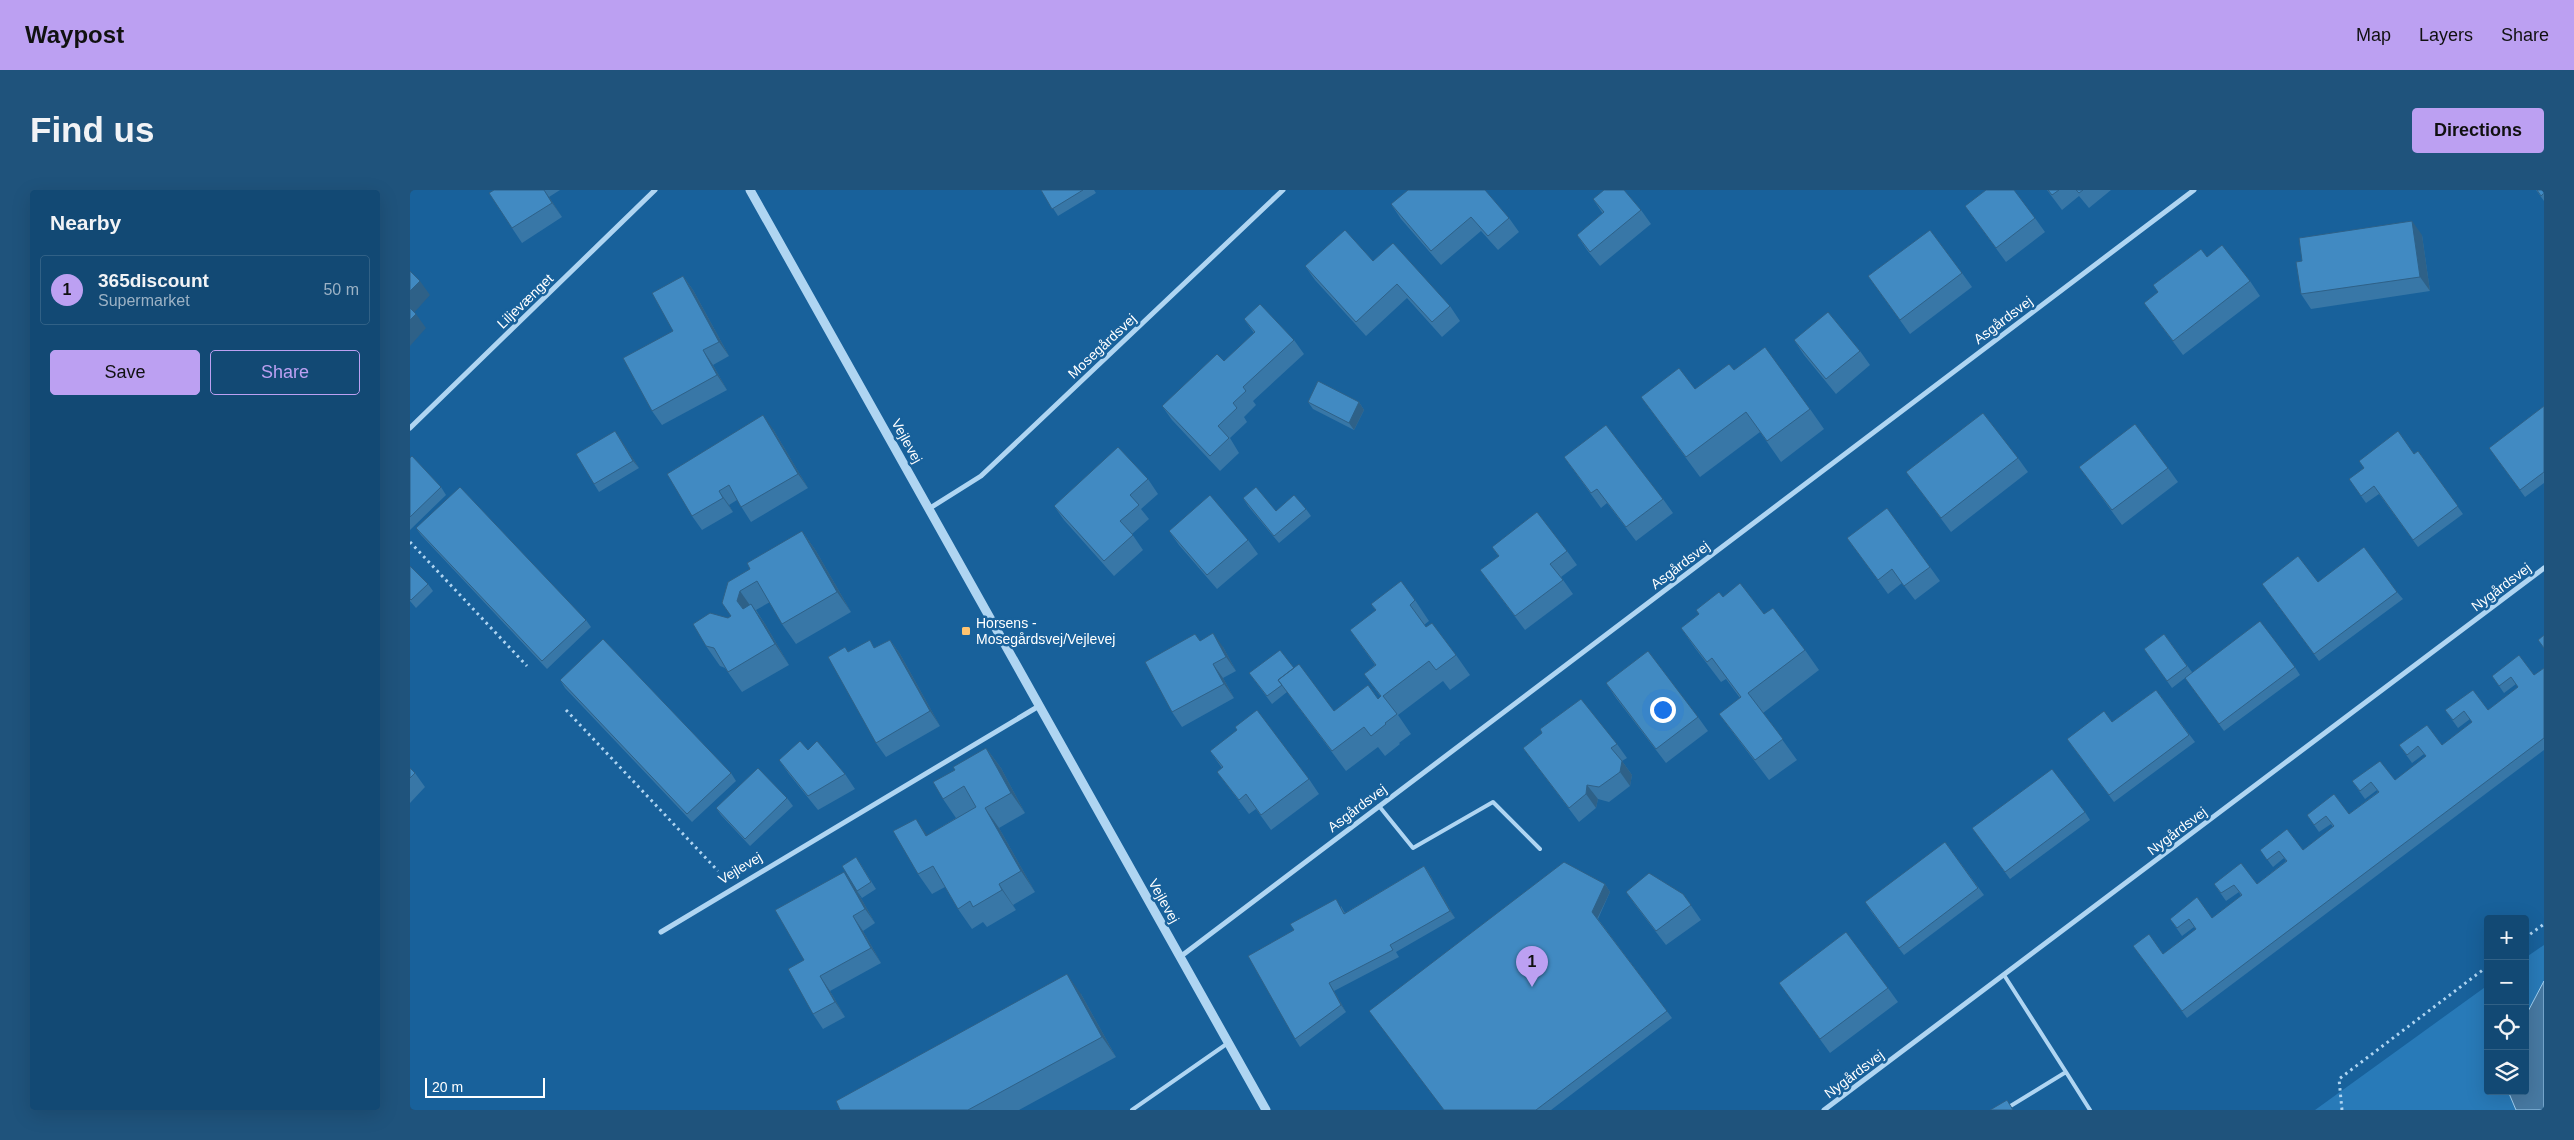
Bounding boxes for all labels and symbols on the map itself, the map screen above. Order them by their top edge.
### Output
street label: Liljevænget [494,270,556,332]
street label: Asgårdsvej [1971,293,2035,347]
street label: Mosegårdsvej [1065,310,1139,382]
street label: Vejlevej [888,416,926,466]
street label: Asgårdsvej [1648,538,1712,592]
street label: Nygårdsvej [2468,560,2534,614]
place label: Horsens - Mosegårdsvej/Vejlevej [976,615,1115,647]
marker: Horsens - Mosegårdsvej/Vejlevej [960,625,972,637]
your location [1650,697,1676,723]
street label: Asgårdsvej [1325,781,1389,835]
street label: Nygårdsvej [2144,804,2210,858]
street label: Vejlevej [715,849,765,887]
street label: Vejlevej [1145,876,1183,926]
pin: 1 [1516,946,1548,987]
street label: Nygårdsvej [1821,1047,1887,1101]
scale bar [425,1075,545,1098]

